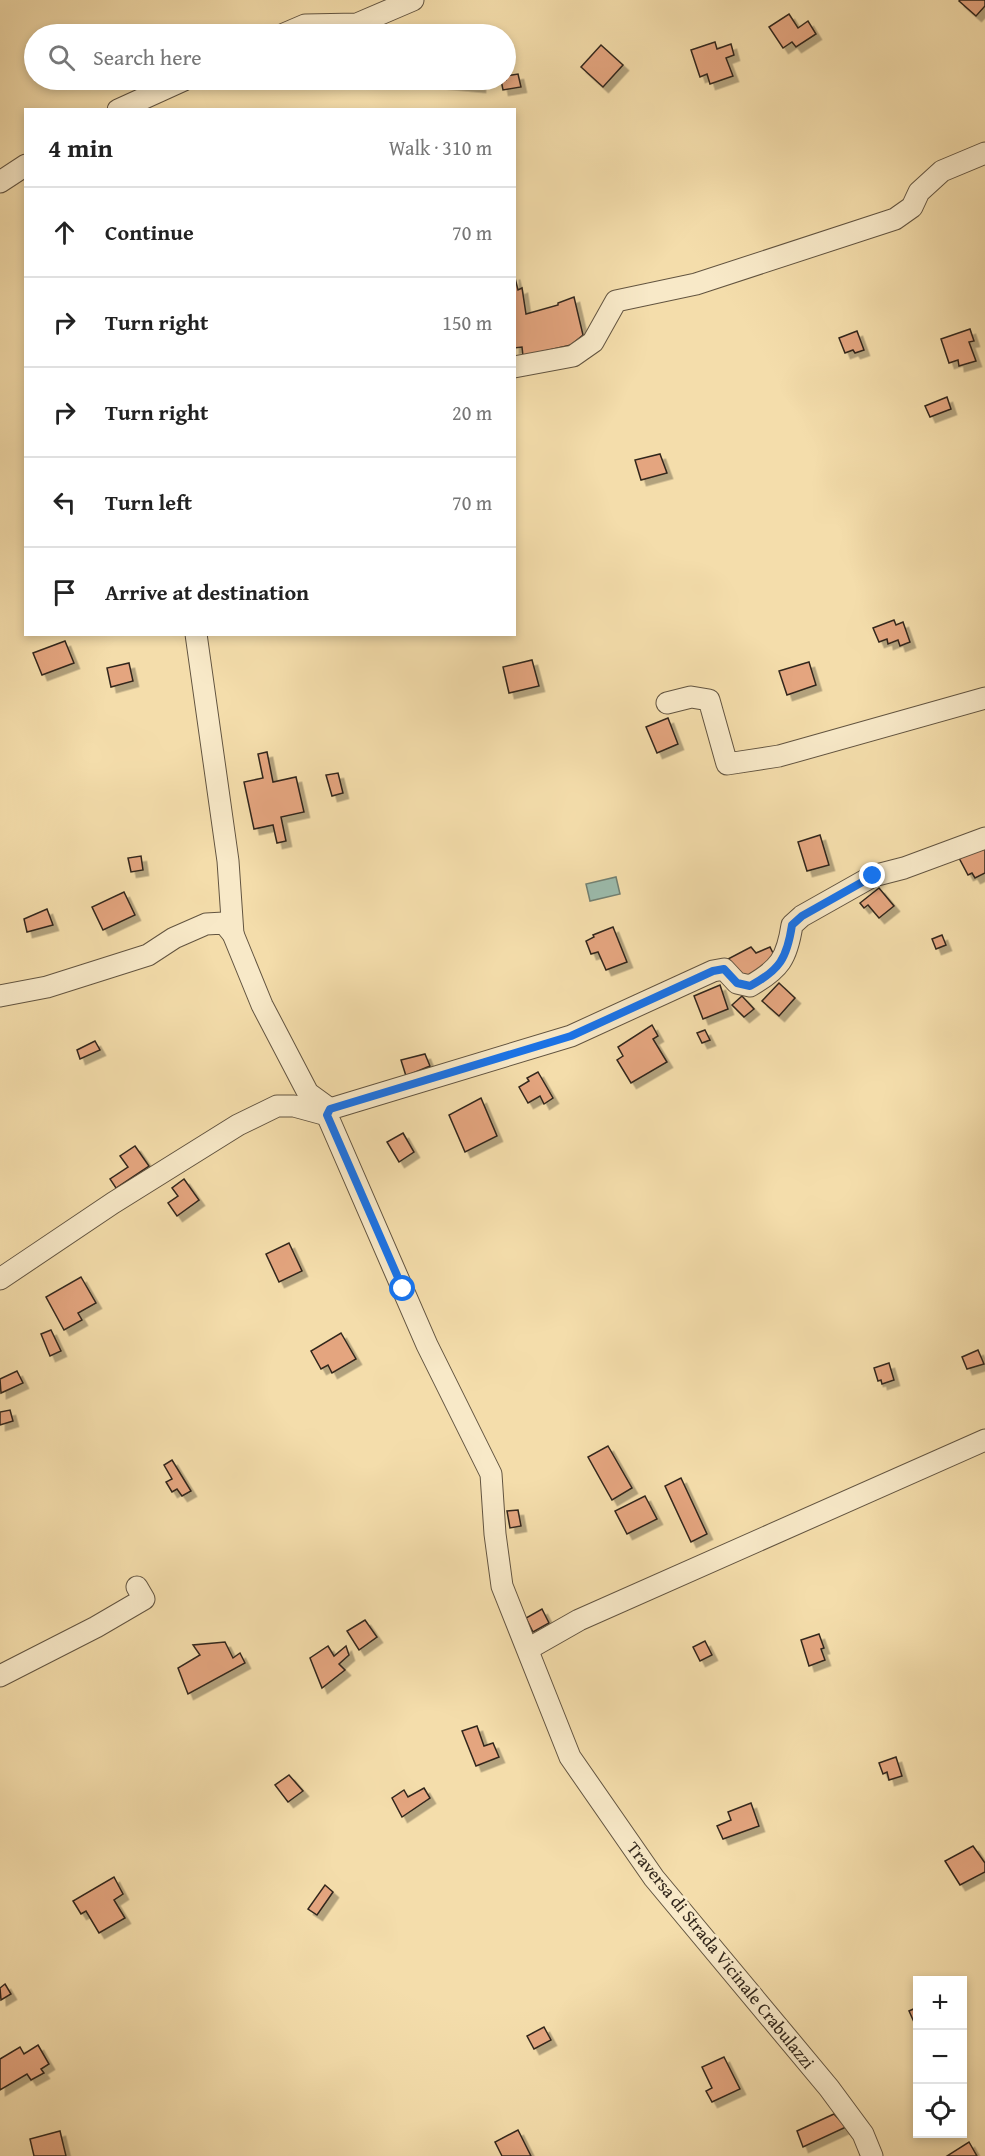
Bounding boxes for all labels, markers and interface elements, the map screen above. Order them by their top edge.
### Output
search box [24,24,516,90]
icon: search [45,41,78,74]
text: Search here [93,41,202,73]
text: 4 min [48,128,113,167]
text: Walk · 310 m [389,133,492,162]
icon: ahead [48,216,81,249]
text: Continue [105,216,194,248]
text: 70 m [452,218,492,247]
icon: right [48,306,81,339]
text: Turn right [105,306,208,338]
text: 150 m [442,308,492,337]
icon: right [48,396,81,429]
text: Turn right [105,396,208,428]
text: 20 m [452,398,492,427]
icon: left [48,486,81,519]
text: Turn left [105,486,192,518]
text: 70 m [452,488,492,517]
icon: arrive [48,576,81,609]
text: Arrive at destination [105,576,309,608]
route end [859,862,885,888]
route start [389,1275,415,1301]
street label: Traversa di Strada Vicinale Crabulazzi [620,1835,822,2075]
map controls [913,1976,967,2138]
button: + [913,1976,967,2030]
button: − [913,2030,967,2084]
button: locate [913,2084,967,2138]

